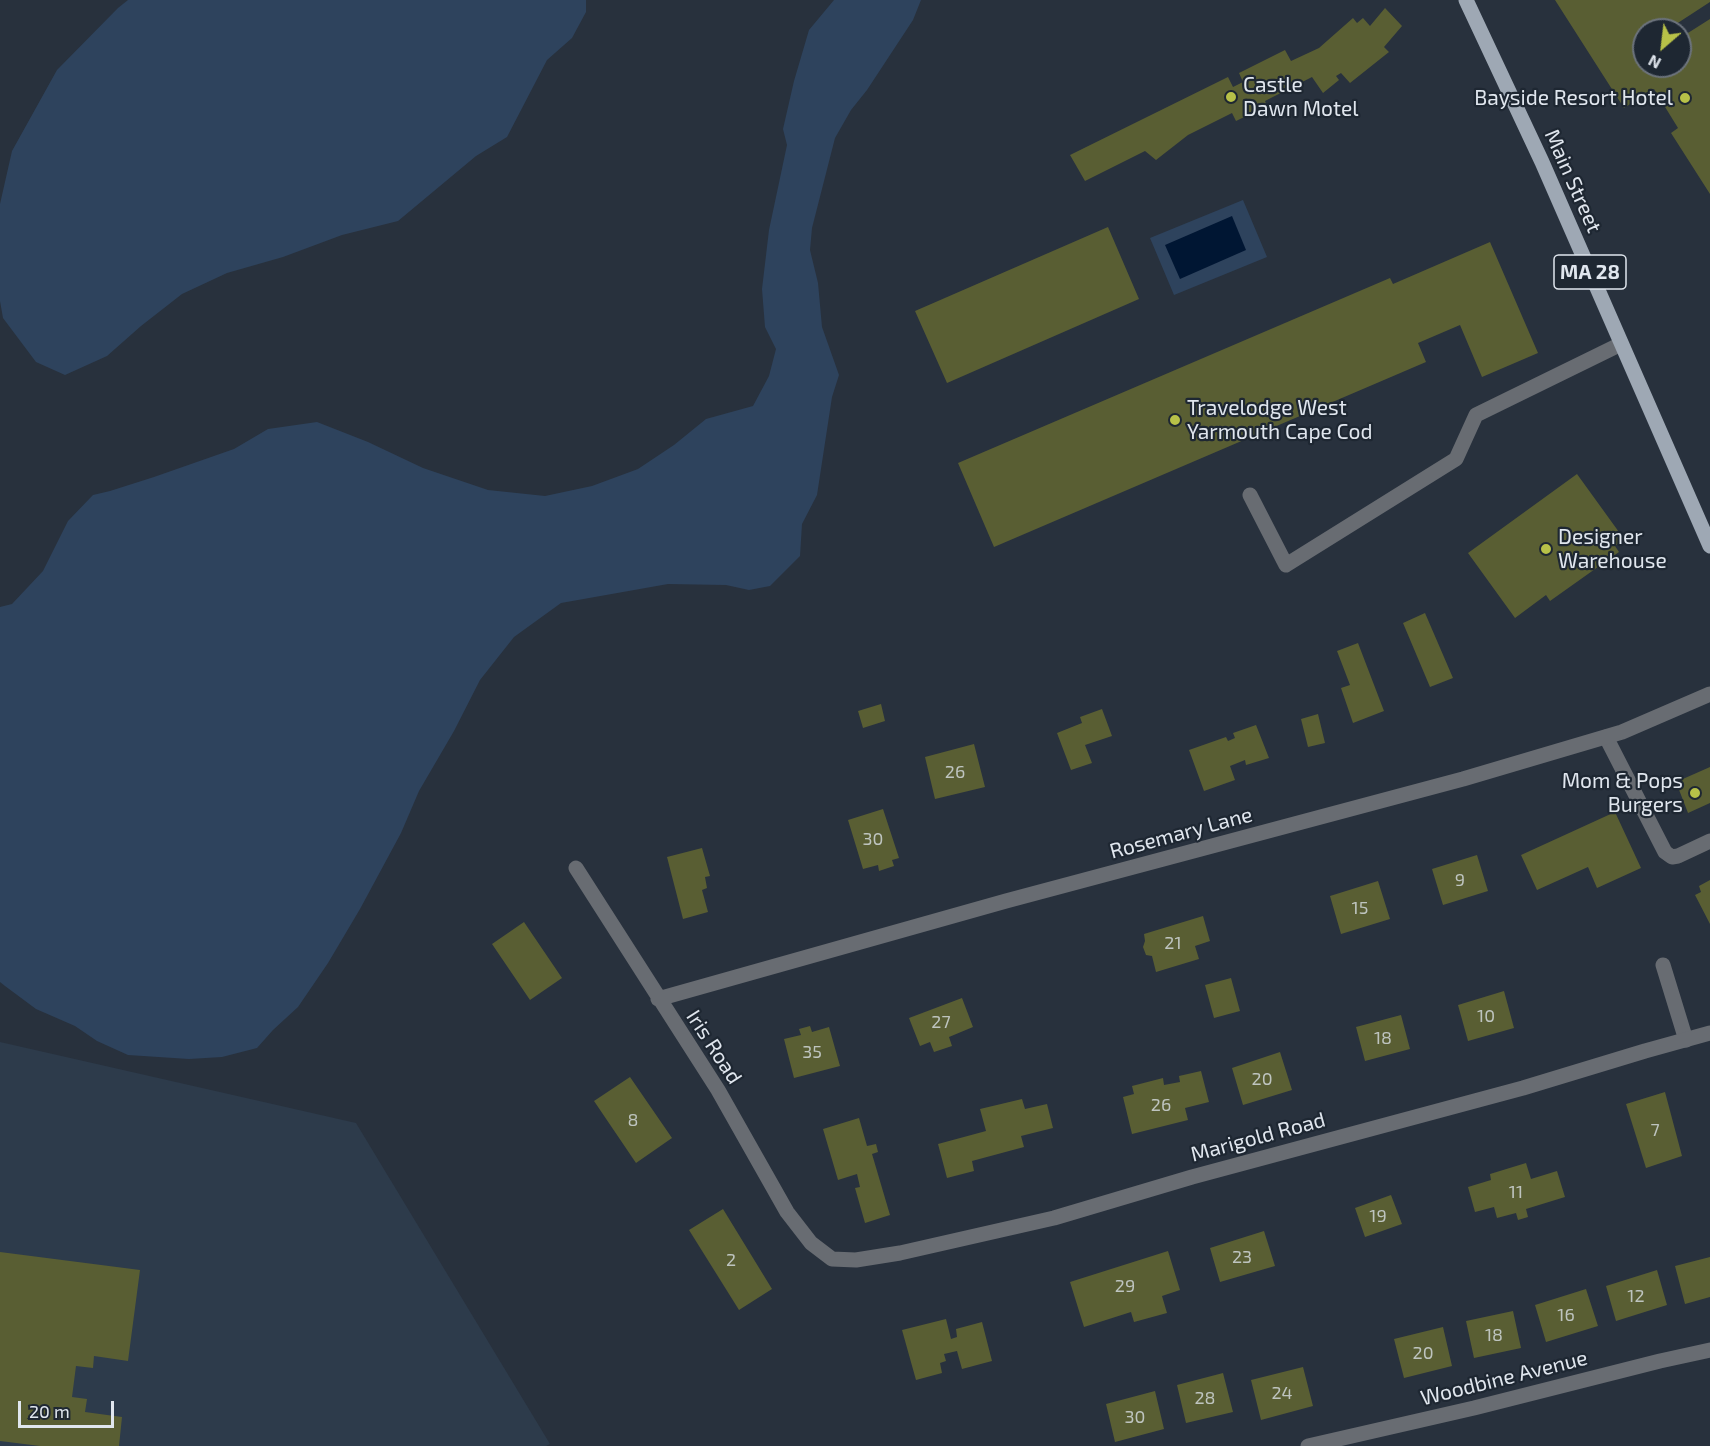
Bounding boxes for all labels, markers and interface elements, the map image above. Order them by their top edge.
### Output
north arrow [1632,18,1692,78]
text: N [1645,51,1664,74]
place label: Castle Dawn Motel [1243,72,1358,122]
place label: Bayside Resort Hotel [1474,85,1673,111]
marker: Castle Dawn Motel [1224,90,1238,104]
marker: Bayside Resort Hotel [1678,91,1692,105]
street label: Main Street [1539,125,1607,237]
road number: MA 28 [1554,255,1626,289]
place label: Travelodge West Yarmouth Cape Cod [1187,395,1372,445]
marker: Travelodge West Yarmouth Cape Cod [1168,413,1182,427]
place label: Designer Warehouse [1558,524,1667,574]
marker: Designer Warehouse [1539,542,1553,556]
house number: 26 [945,761,965,783]
place label: Mom & Pops Burgers [1562,768,1683,818]
marker: Mom & Pops Burgers [1688,786,1702,800]
street label: Rosemary Lane [1107,802,1255,864]
house number: 30 [863,828,883,850]
house number: 9 [1455,869,1465,891]
house number: 15 [1352,897,1368,919]
house number: 21 [1164,932,1182,954]
street label: Iris Road [681,1005,747,1089]
house number: 10 [1477,1005,1495,1027]
house number: 27 [931,1011,951,1033]
house number: 18 [1374,1027,1392,1049]
house number: 35 [802,1041,822,1063]
house number: 20 [1252,1068,1272,1090]
house number: 26 [1151,1094,1171,1116]
street label: Marigold Road [1188,1107,1328,1167]
house number: 8 [628,1109,638,1131]
house number: 7 [1650,1119,1660,1141]
house number: 11 [1509,1181,1523,1203]
house number: 19 [1369,1205,1387,1227]
house number: 23 [1232,1246,1252,1268]
house number: 2 [726,1249,736,1271]
house number: 29 [1115,1275,1135,1297]
house number: 12 [1627,1285,1645,1307]
house number: 16 [1557,1304,1575,1326]
house number: 18 [1485,1324,1503,1346]
house number: 20 [1413,1342,1433,1364]
street label: Woodbine Avenue [1418,1345,1590,1411]
house number: 24 [1271,1382,1293,1404]
house number: 28 [1194,1387,1216,1409]
scale bar [21,1389,117,1427]
text: 20 m [29,1400,70,1422]
house number: 30 [1125,1406,1145,1428]

